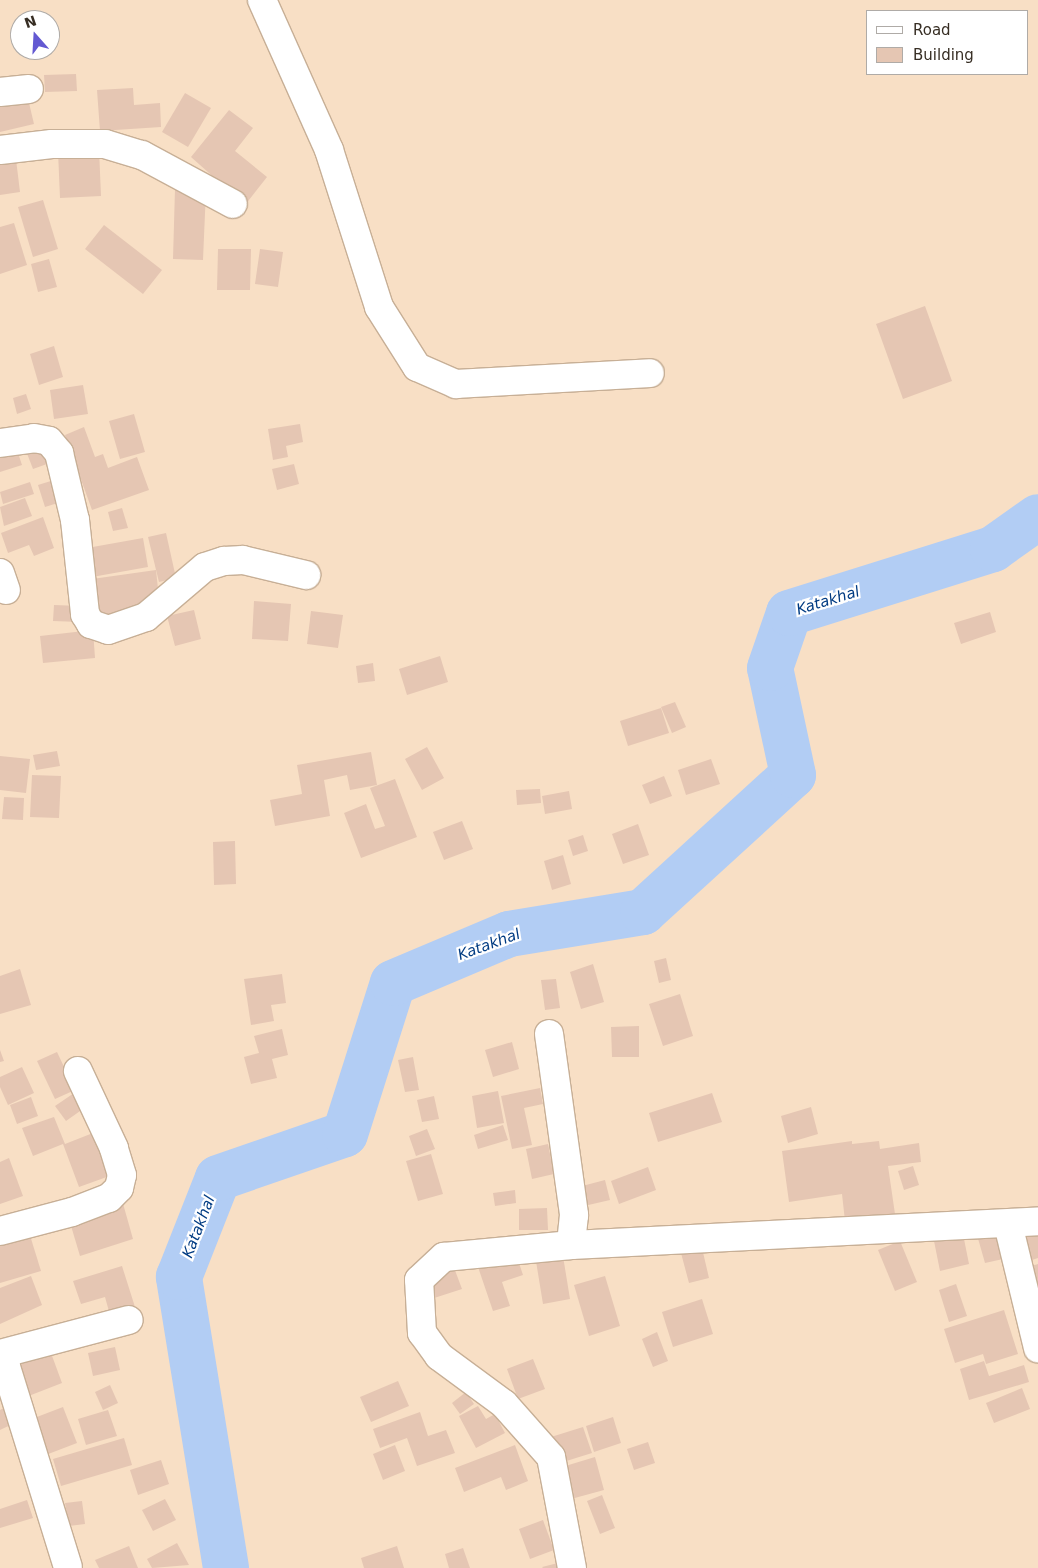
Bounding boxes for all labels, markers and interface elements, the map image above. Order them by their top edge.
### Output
north arrow [10,10,60,60]
legend [866,10,1028,75]
text: N [22,12,39,31]
text: Road [913,21,951,39]
text: Building [913,46,974,64]
water label: Katakhal [794,583,862,619]
water label: Katakhal [455,925,523,965]
water label: Katakhal [179,1193,219,1261]

